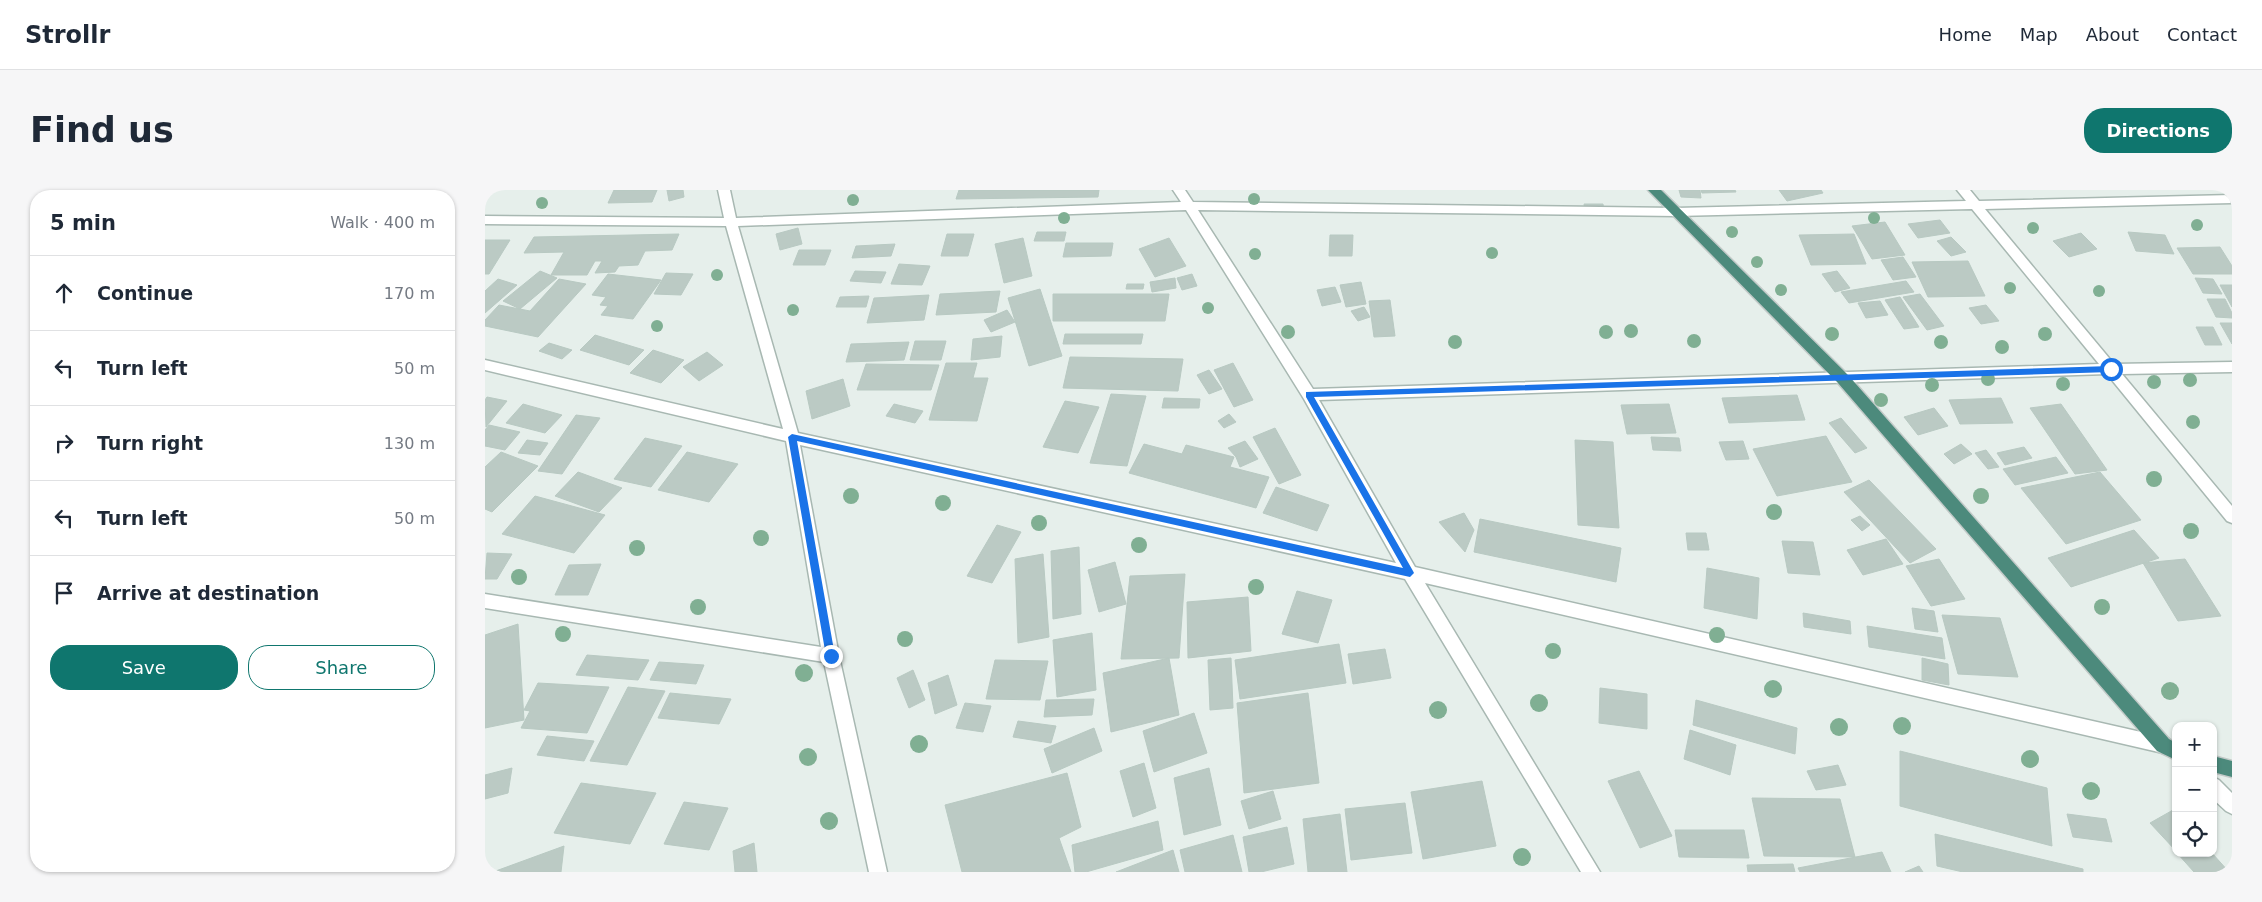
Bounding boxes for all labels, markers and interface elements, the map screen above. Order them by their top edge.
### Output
text: Strollr [25,21,110,49]
text: Home [1939,24,1992,45]
text: Map [2020,24,2058,45]
text: About [2086,24,2139,45]
text: Contact [2167,24,2237,45]
button: Directions [2084,108,2232,153]
text: Find us [30,110,174,150]
text: 5 min [50,211,116,235]
text: Walk · 400 m [330,213,435,232]
icon: ahead [50,279,78,307]
text: Continue [97,282,193,304]
text: 170 m [384,284,435,303]
icon: left [50,354,78,382]
text: Turn left [97,357,188,379]
route start [2100,358,2123,381]
text: 50 m [394,359,435,378]
icon: right [50,429,78,457]
text: Turn right [97,432,203,454]
text: 130 m [384,434,435,453]
icon: left [50,504,78,532]
text: Turn left [97,507,188,529]
text: 50 m [394,509,435,528]
icon: arrive [50,579,78,607]
text: Arrive at destination [97,582,319,604]
button: Save [50,645,238,690]
button: Share [248,645,435,690]
route end [820,645,843,668]
map controls [2172,722,2217,857]
button: + [2172,722,2217,767]
button: − [2172,767,2217,812]
button: locate [2172,812,2217,857]

